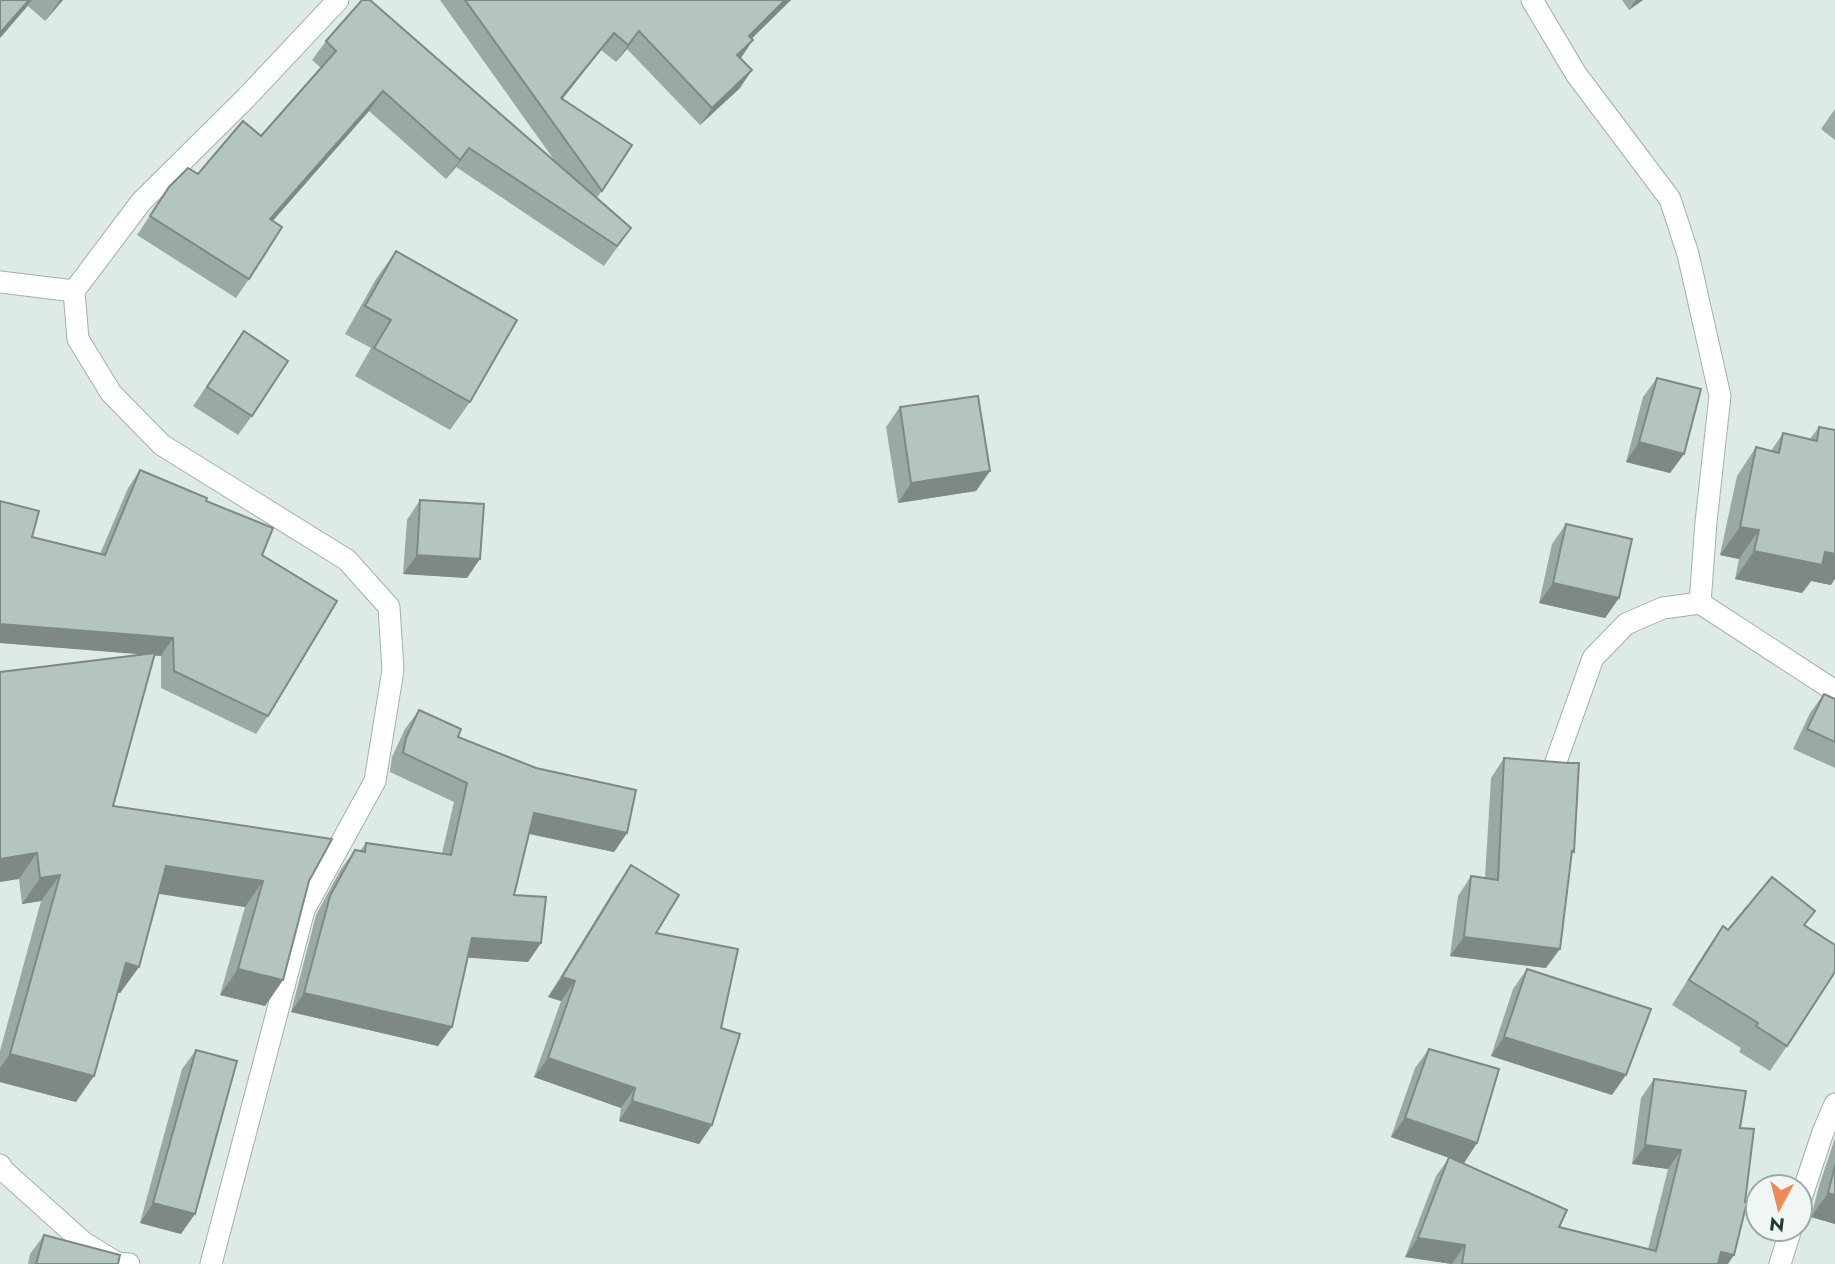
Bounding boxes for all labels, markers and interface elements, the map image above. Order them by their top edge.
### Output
north arrow [1744,1173,1814,1243]
text: N [1768,1210,1786,1239]

